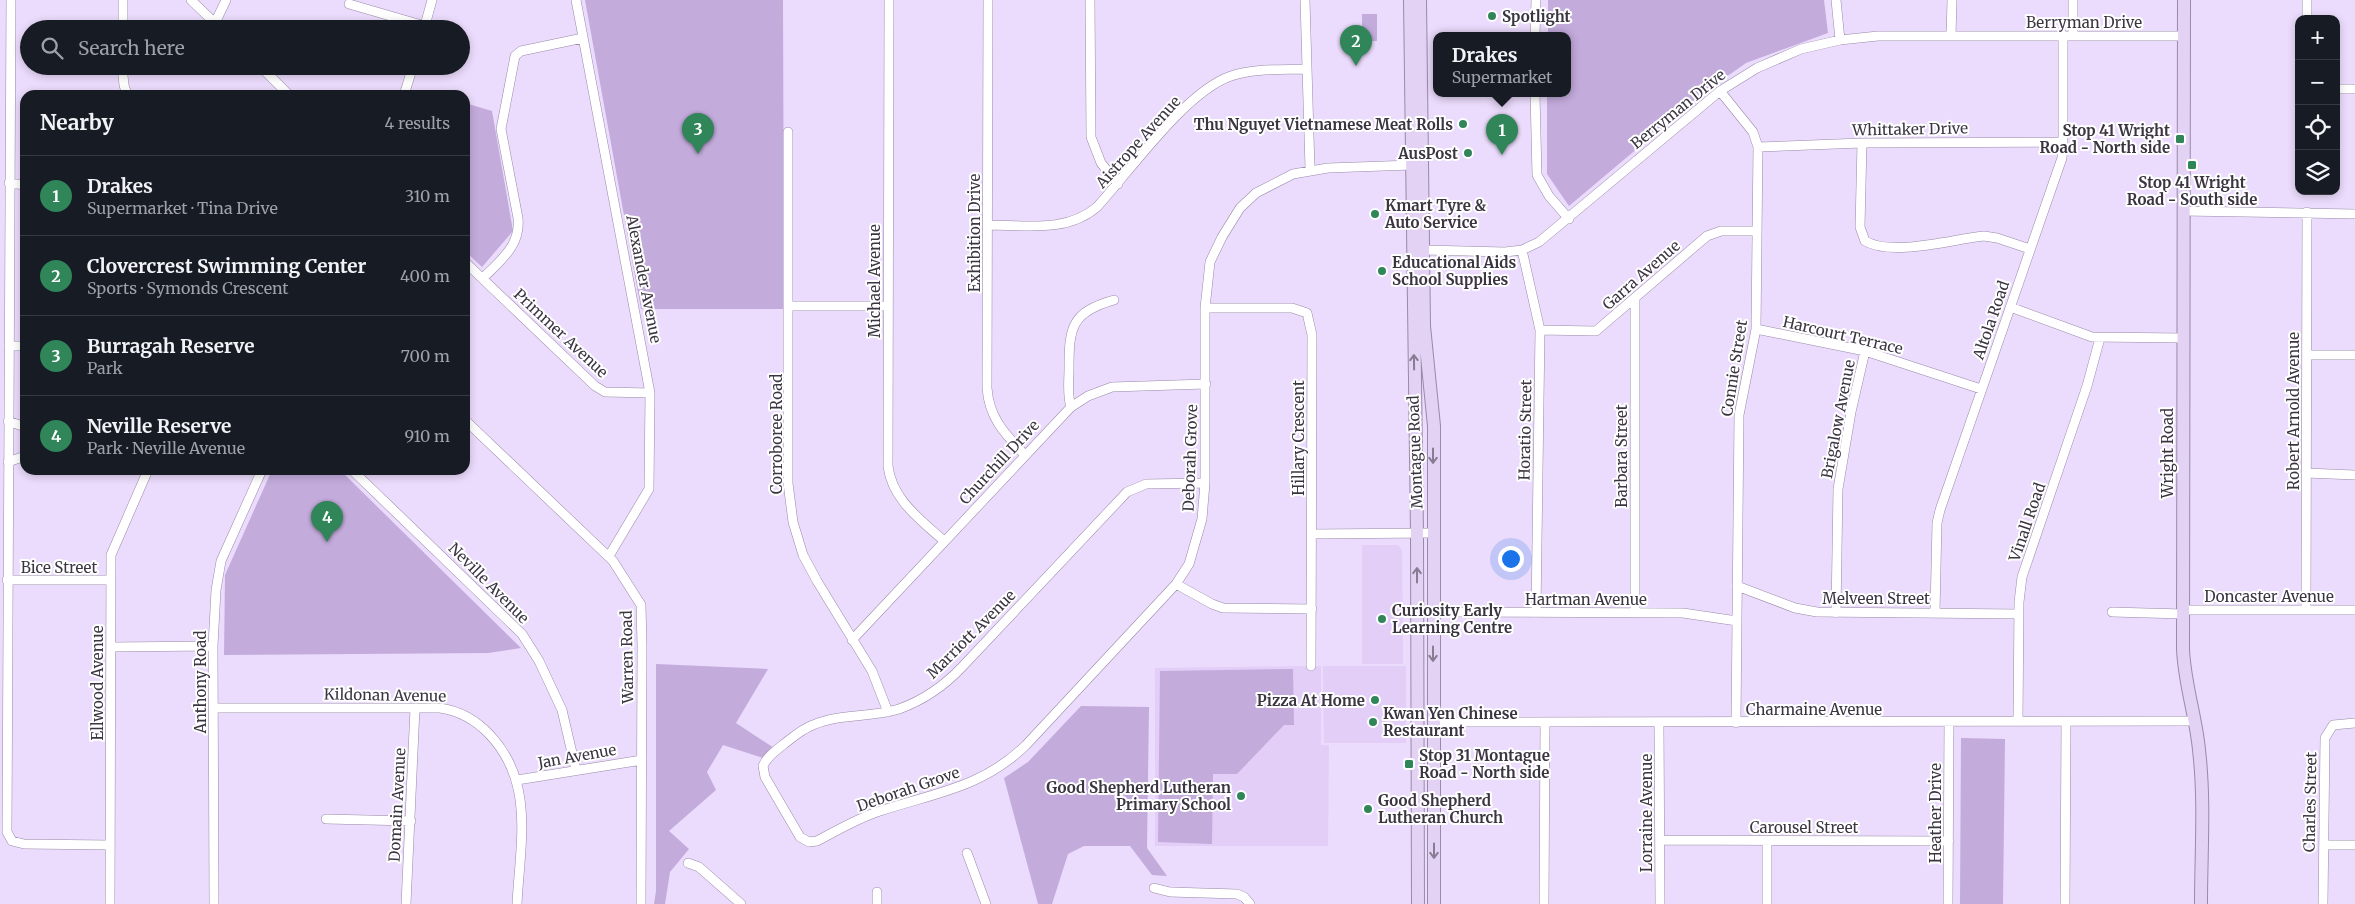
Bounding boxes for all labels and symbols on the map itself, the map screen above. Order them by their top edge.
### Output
place label: Spotlight [1502,7,1571,26]
marker: Spotlight [1486,10,1498,22]
street label: Berryman Drive [2026,13,2142,32]
pin: 2 [1340,25,1372,66]
street label: Berryman Drive [1627,65,1729,153]
street label: Aistrope Avenue [1091,92,1184,193]
pin: 3 [682,113,714,154]
pin: 1 [1486,114,1518,155]
place label: Thu Nguyet Vietnamese Meat Rolls [1194,115,1453,134]
marker: Thu Nguyet Vietnamese Meat Rolls [1457,118,1469,130]
street label: Whittaker Drive [1851,118,1968,140]
place label: Stop 41 Wright Road - North side [2040,121,2170,157]
marker: Stop 41 Wright Road - North side [2174,133,2186,145]
place label: AusPost [1397,144,1458,163]
marker: AusPost [1462,147,1474,159]
marker: Stop 41 Wright Road - South side [2186,159,2198,171]
place label: Stop 41 Wright Road - South side [2127,173,2257,209]
street label: Exhibition Drive [965,174,984,292]
place label: Kmart Tyre & Auto Service [1384,196,1486,232]
marker: Kmart Tyre & Auto Service [1369,208,1381,220]
street label: Alexander Avenue [622,212,666,345]
street label: Michael Avenue [865,224,884,338]
street label: Garra Avenue [1598,236,1684,314]
place label: Educational Aids School Supplies [1392,253,1517,289]
marker: Educational Aids School Supplies [1376,265,1388,277]
street label: Altola Road [1968,278,2013,363]
street label: Primmer Avenue [510,285,612,382]
street label: Harcourt Terrace [1781,312,1905,358]
street label: Connie Street [1717,318,1751,418]
street label: Robert Arnold Avenue [2284,332,2303,490]
one-way arrow [1409,355,1419,371]
street label: Brigalow Avenue [1817,358,1859,480]
street label: Corroboree Road [767,374,786,494]
street label: Horatio Street [1515,379,1535,481]
street label: Hillary Crescent [1289,380,1308,496]
street label: Montague Road [1404,395,1426,509]
street label: Deborah Grove [1179,404,1201,512]
street label: Barbara Street [1612,404,1631,508]
street label: Wright Road [2158,408,2177,499]
street label: Churchill Drive [955,416,1043,508]
one-way arrow [1428,448,1438,464]
street label: Vinall Road [2004,480,2049,565]
pin: 4 [311,501,343,542]
street label: Neville Avenue [445,539,533,627]
your location [1498,546,1524,572]
street label: Bice Street [21,558,97,577]
one-way arrow [1412,568,1422,584]
street label: Marriott Avenue [923,585,1020,682]
street label: Doncaster Avenue [2204,587,2334,606]
street label: Melveen Street [1822,589,1930,608]
street label: Hartman Avenue [1525,590,1647,609]
place label: Curiosity Early Learning Centre [1392,601,1512,637]
street label: Warren Road [617,610,637,705]
marker: Curiosity Early Learning Centre [1376,613,1388,625]
street label: Ellwood Avenue [88,625,107,740]
street label: Anthony Road [191,631,210,734]
one-way arrow [1428,646,1438,662]
street label: Kildonan Avenue [324,684,446,706]
place label: Pizza At Home [1257,691,1365,710]
marker: Pizza At Home [1369,694,1381,706]
street label: Charmaine Avenue [1746,700,1882,719]
place label: Kwan Yen Chinese Restaurant [1383,704,1518,740]
marker: Kwan Yen Chinese Restaurant [1367,716,1379,728]
street label: Jan Avenue [535,740,618,772]
place label: Stop 31 Montague Road - North side [1419,746,1550,782]
street label: Domain Avenue [385,747,409,863]
street label: Charles Street [2300,751,2320,852]
street label: Lorraine Avenue [1637,754,1656,872]
marker: Stop 31 Montague Road - North side [1403,758,1415,770]
street label: Deborah Grove [854,762,962,815]
street label: Heather Drive [1926,763,1945,863]
place label: Good Shepherd Lutheran Primary School [1046,778,1231,814]
marker: Good Shepherd Lutheran Primary School [1235,790,1247,802]
place label: Good Shepherd Lutheran Church [1378,791,1503,827]
marker: Good Shepherd Lutheran Church [1362,803,1374,815]
street label: Carousel Street [1750,818,1859,837]
one-way arrow [1429,843,1439,859]

